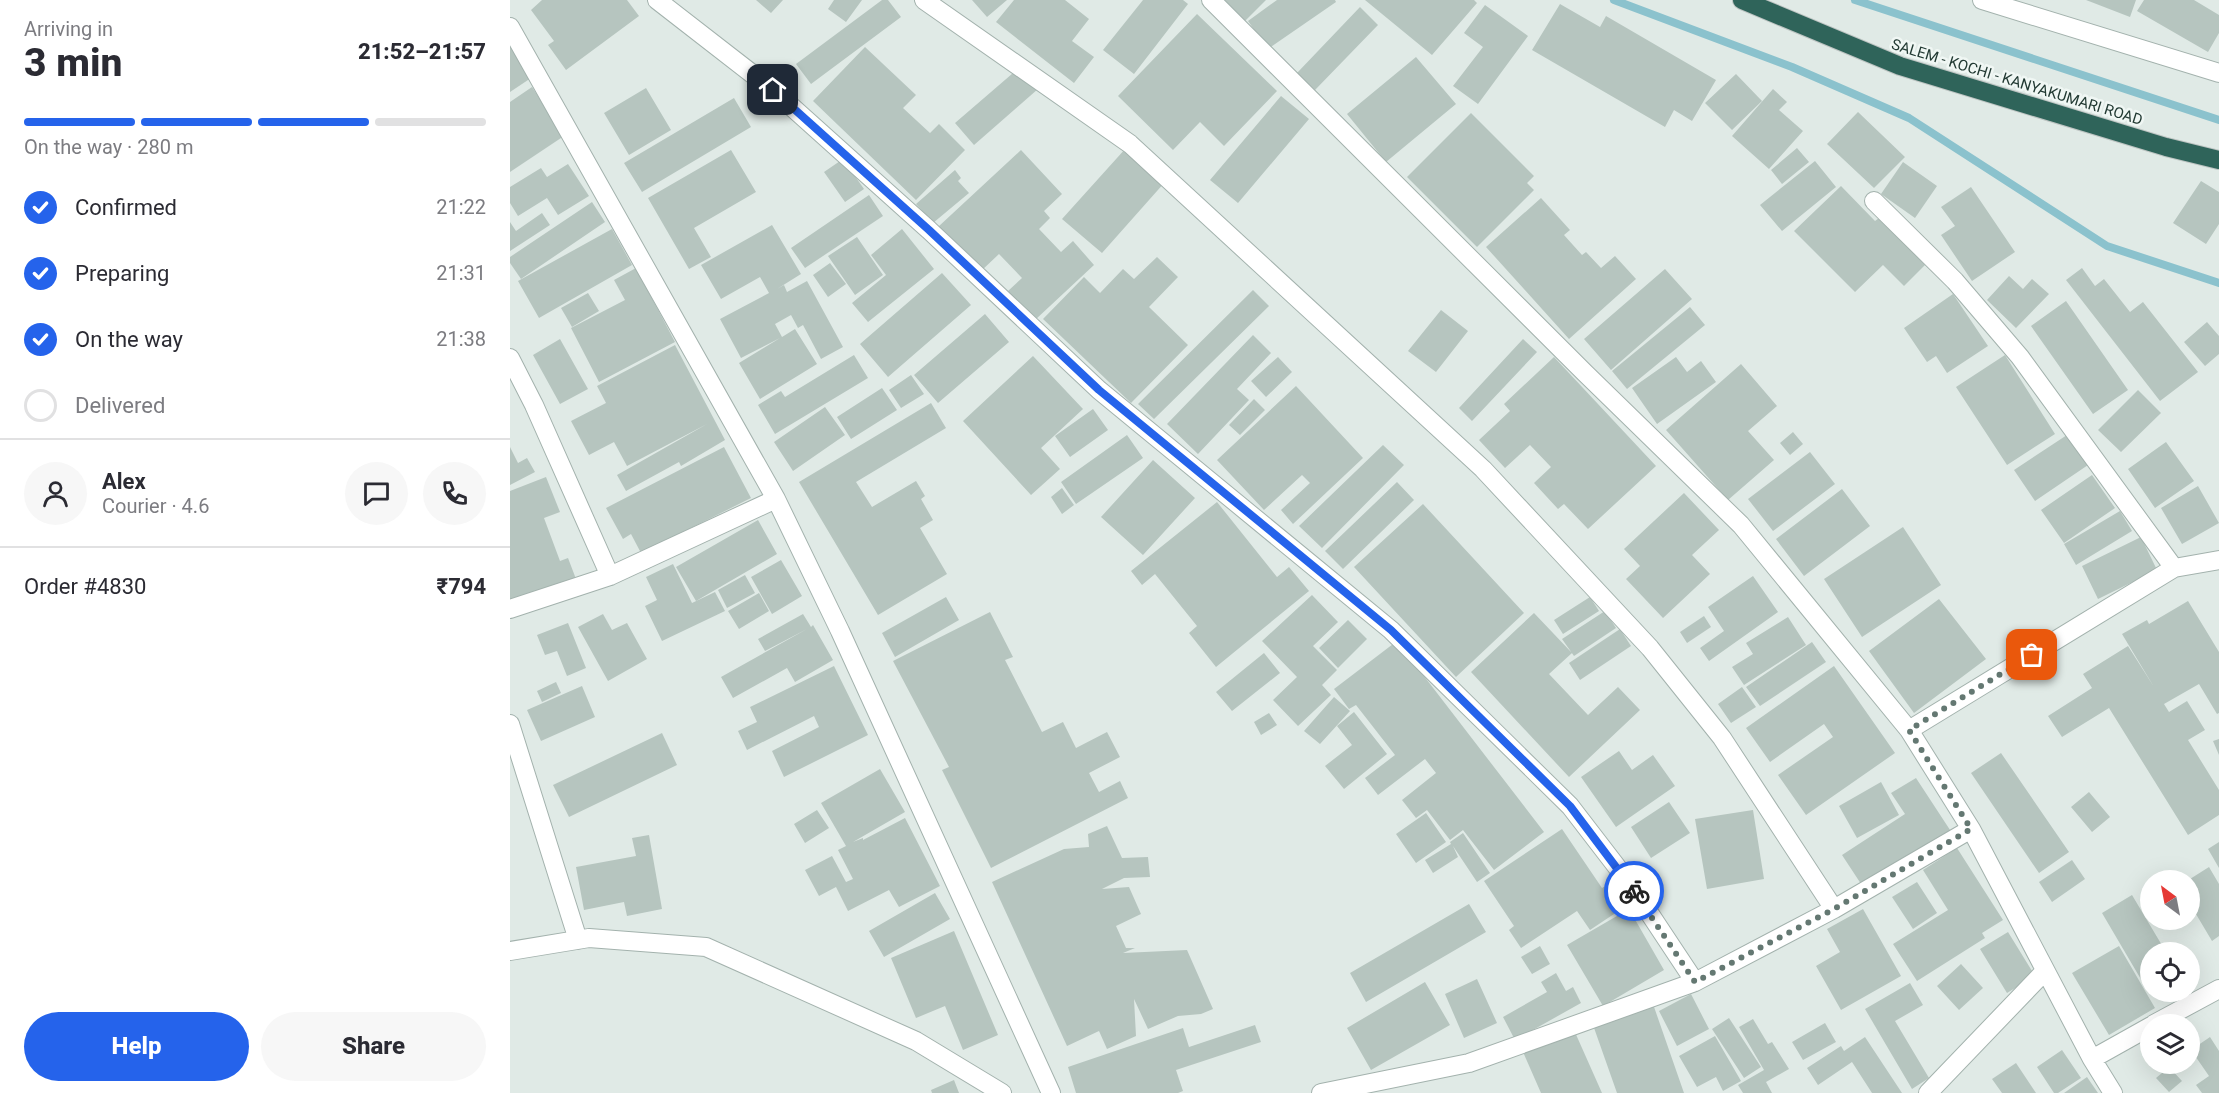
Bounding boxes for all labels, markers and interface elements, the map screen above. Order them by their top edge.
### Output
text: Arriving in [24,17,113,41]
street label: SALEM - KOCHI - KANYAKUMARI ROAD [1889,35,2145,129]
text: 21:52–21:57 [358,39,486,64]
text: 3 min [24,40,122,86]
pin [747,64,798,115]
icon: home [756,73,789,106]
text: On the way · 280 m [24,135,193,159]
icon: check [24,191,57,224]
text: Confirmed [75,195,177,220]
text: 21:22 [436,195,486,219]
icon: check [24,257,57,290]
text: Preparing [75,261,169,286]
text: 21:31 [436,261,486,285]
icon: check [24,323,57,356]
text: On the way [75,327,183,352]
text: 21:38 [436,327,486,351]
text: Delivered [75,393,165,418]
button: person [24,462,87,525]
button: chat [345,462,408,525]
button: phone [423,462,486,525]
text: Alex [102,469,146,494]
text: Courier · 4.6 [102,494,209,518]
text: Order #4830 [24,574,146,599]
text: ₹794 [437,574,486,599]
pin [2006,629,2057,680]
icon: bag [2015,638,2048,671]
courier [1604,861,1664,921]
north arrow [2140,870,2200,930]
map controls [2140,870,2200,1074]
icon: bike [1618,875,1651,908]
button: locate [2140,942,2200,1002]
button: Help [24,1012,249,1081]
button: Share [261,1012,486,1081]
button: layers [2140,1014,2200,1074]

